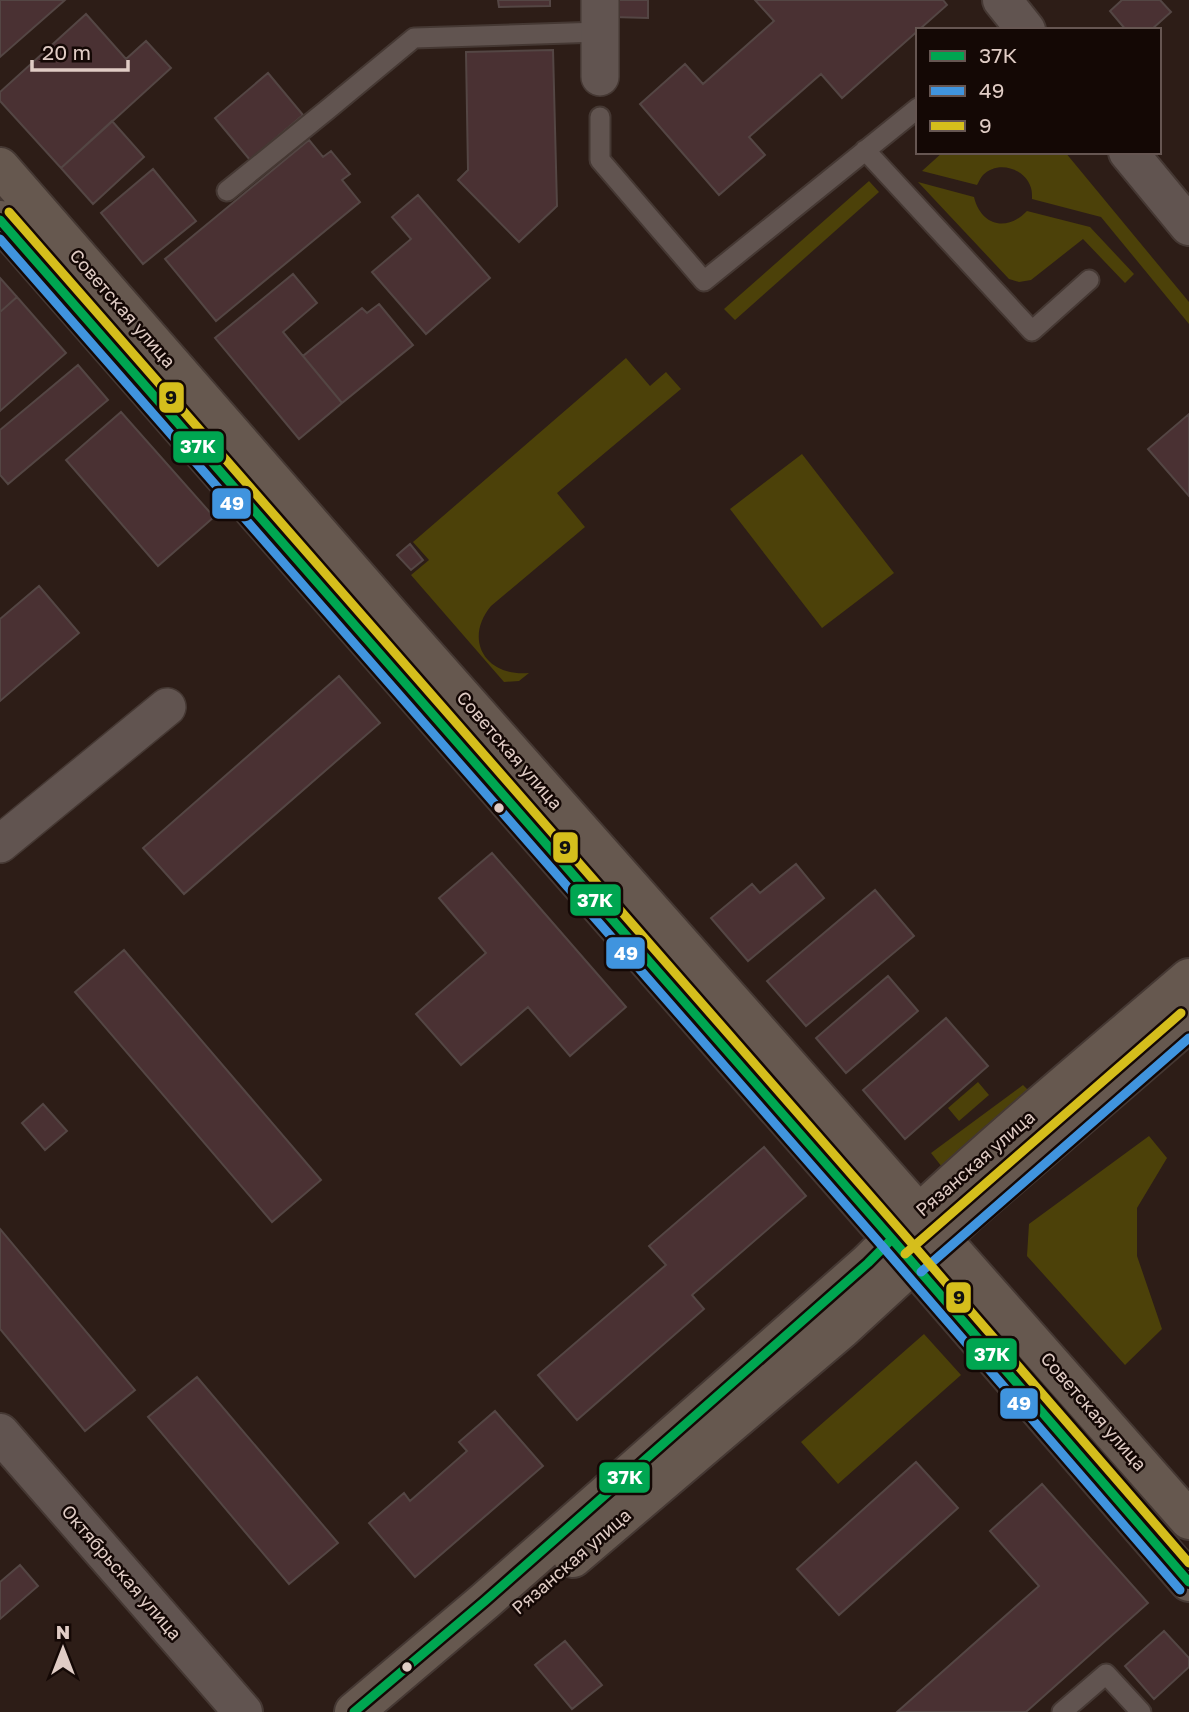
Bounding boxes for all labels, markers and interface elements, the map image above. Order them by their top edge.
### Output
scale bar [32,28,128,72]
legend [916,28,1161,154]
text: 20 m [42,39,91,65]
text: 37К [979,42,1017,68]
text: 49 [979,77,1005,103]
text: 9 [979,112,992,138]
street label: Советская улица [66,244,180,372]
line badge: 9 [158,381,185,414]
text: 9 [165,385,177,408]
line badge: 37К [172,430,225,464]
text: 37К [180,434,216,457]
line badge: 49 [211,487,252,520]
text: 49 [220,491,244,514]
street label: Советская улица [453,686,567,814]
unlabelled marker [492,801,506,815]
line badge: 9 [552,831,579,864]
text: 9 [559,835,571,858]
line badge: 37К [569,883,622,917]
text: 37К [577,888,613,911]
line badge: 49 [605,936,646,970]
text: 49 [614,941,638,964]
street label: Рязанская улица [911,1105,1039,1221]
line badge: 9 [945,1281,972,1314]
text: 9 [953,1285,965,1308]
line badge: 37К [965,1337,1018,1371]
text: 37К [974,1342,1010,1365]
street label: Советская улица [1037,1347,1151,1475]
line badge: 49 [999,1387,1039,1420]
text: 49 [1007,1391,1031,1414]
line badge: 37К [598,1461,651,1494]
text: 37К [607,1465,643,1488]
street label: Октябрьская улица [57,1500,187,1644]
street label: Рязанская улица [507,1503,635,1619]
north arrow [28,1614,98,1684]
text: N [56,1620,70,1643]
unlabelled marker [400,1660,414,1674]

